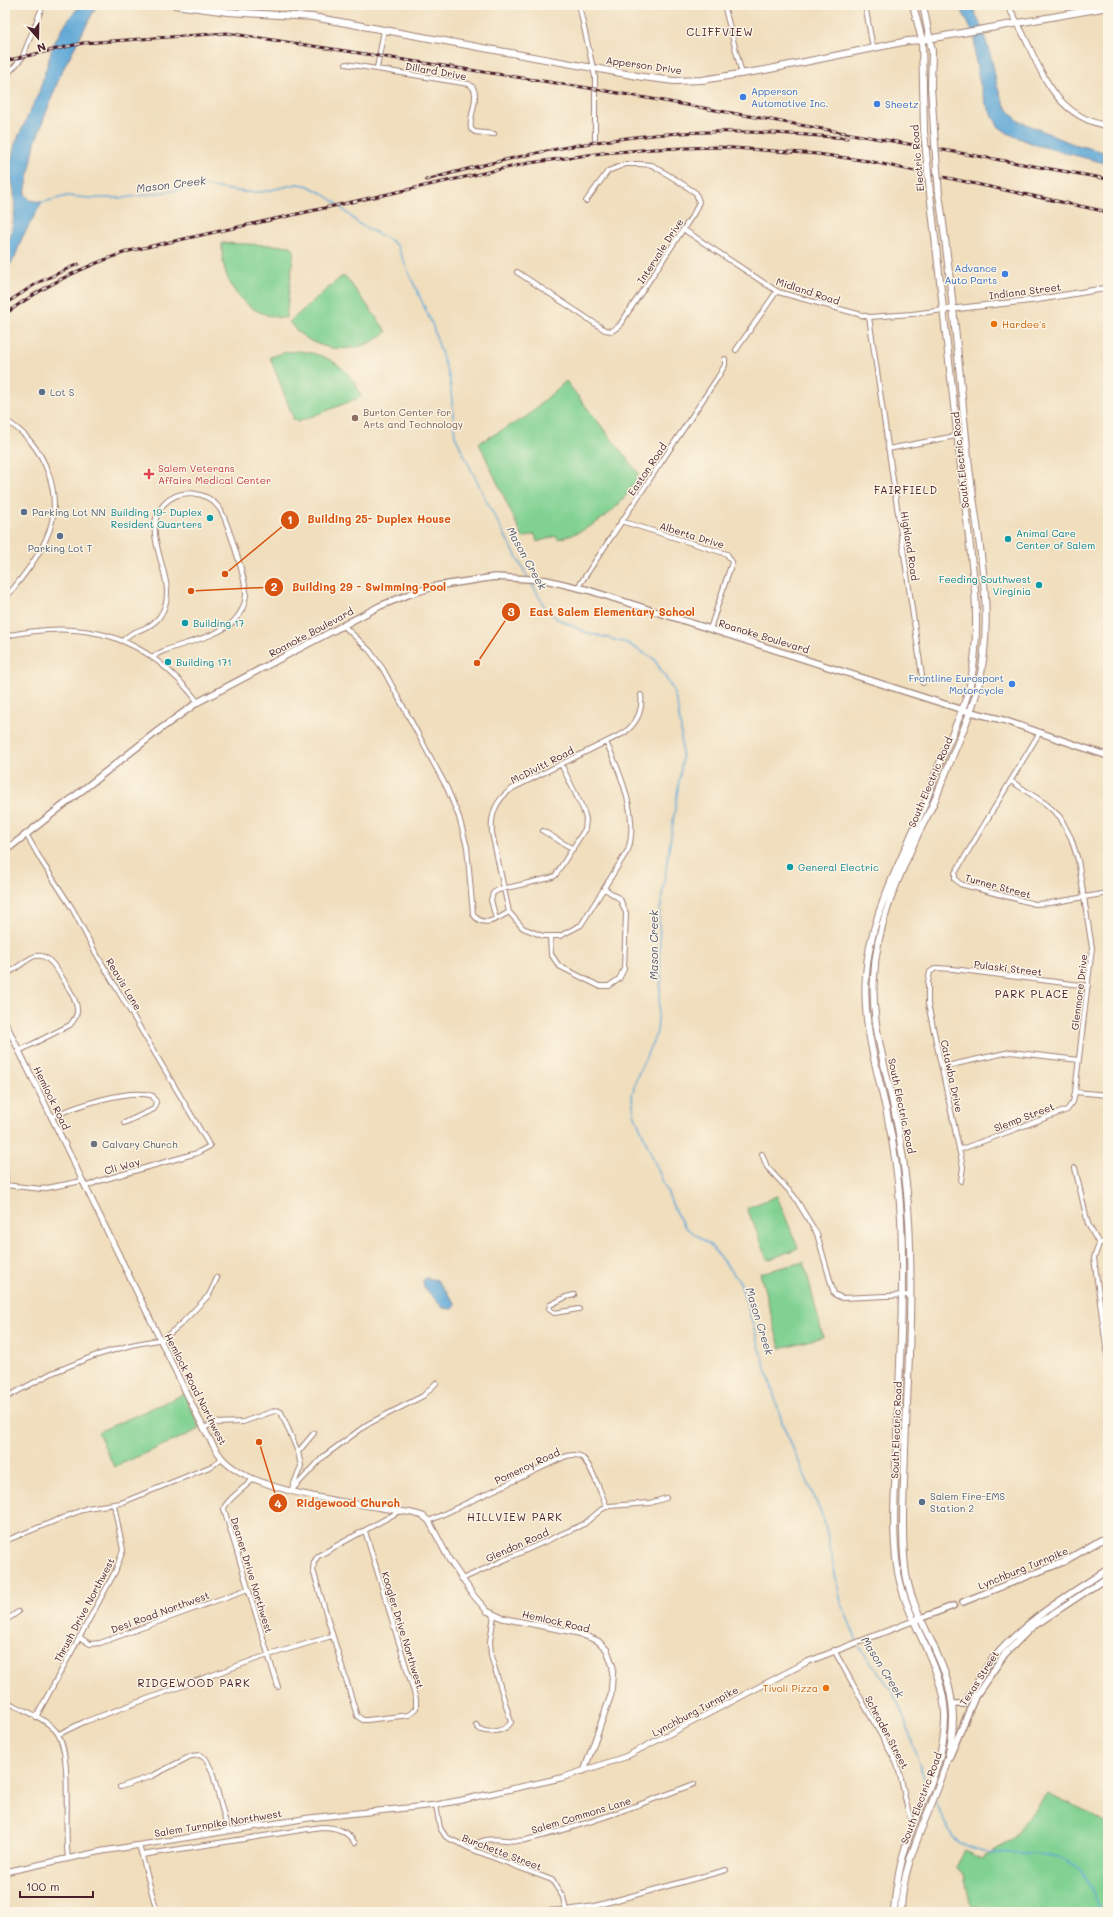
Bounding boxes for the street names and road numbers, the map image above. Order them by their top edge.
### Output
street label: Apperson Drive [605,53,683,77]
street label: Dillard Drive [404,59,468,83]
street label: Electric Road [907,124,927,192]
street label: Intervale Drive [634,216,686,286]
street label: Midland Road [774,274,842,308]
street label: Indiana Street [988,280,1062,302]
street label: South Electric Road [948,411,972,509]
street label: Easton Road [624,440,670,498]
street label: Highland Road [898,510,922,582]
street label: Alberta Drive [658,518,726,552]
street label: Roanoke Boulevard [266,604,356,660]
street label: Roanoke Boulevard [717,616,811,656]
street label: South Electric Road [905,735,955,829]
street label: McDivitt Road [508,743,576,787]
street label: Turner Street [963,870,1033,902]
street label: Glenmore Drive [1067,953,1091,1031]
street label: Reavis Lane [103,955,145,1013]
street label: Pulaski Street [973,957,1043,979]
street label: Catawba Drive [937,1038,967,1114]
street label: South Electric Road [885,1057,919,1155]
street label: Hemlock Road [31,1064,73,1132]
street label: Slemp Street [992,1099,1056,1135]
street label: Cli Way [103,1154,141,1178]
street label: Hemlock Road Northwest [162,1331,230,1447]
street label: South Electric Road [887,1381,905,1479]
street label: Pomeroy Road [492,1445,562,1487]
street label: Deaner Drive Northwest [228,1515,276,1635]
street label: Glendon Road [483,1525,551,1565]
street label: Lynchburg Turnpike [976,1544,1070,1592]
street label: Thrush Drive Northwest [50,1555,118,1665]
street label: Koogler Drive Northwest [378,1570,428,1690]
street label: Desi Road Northwest [109,1588,211,1636]
street label: Hemlock Road [521,1606,591,1636]
street label: Texas Street [956,1648,1002,1708]
street label: Lynchburg Turnpike [649,1682,741,1740]
street label: Schrader Street [862,1693,912,1771]
street label: South Electric Road [897,1750,945,1846]
street label: Salem Commons Lane [529,1793,633,1837]
street label: Salem Turnpike Northwest [153,1806,283,1840]
street label: Burchette Street [460,1830,544,1874]

